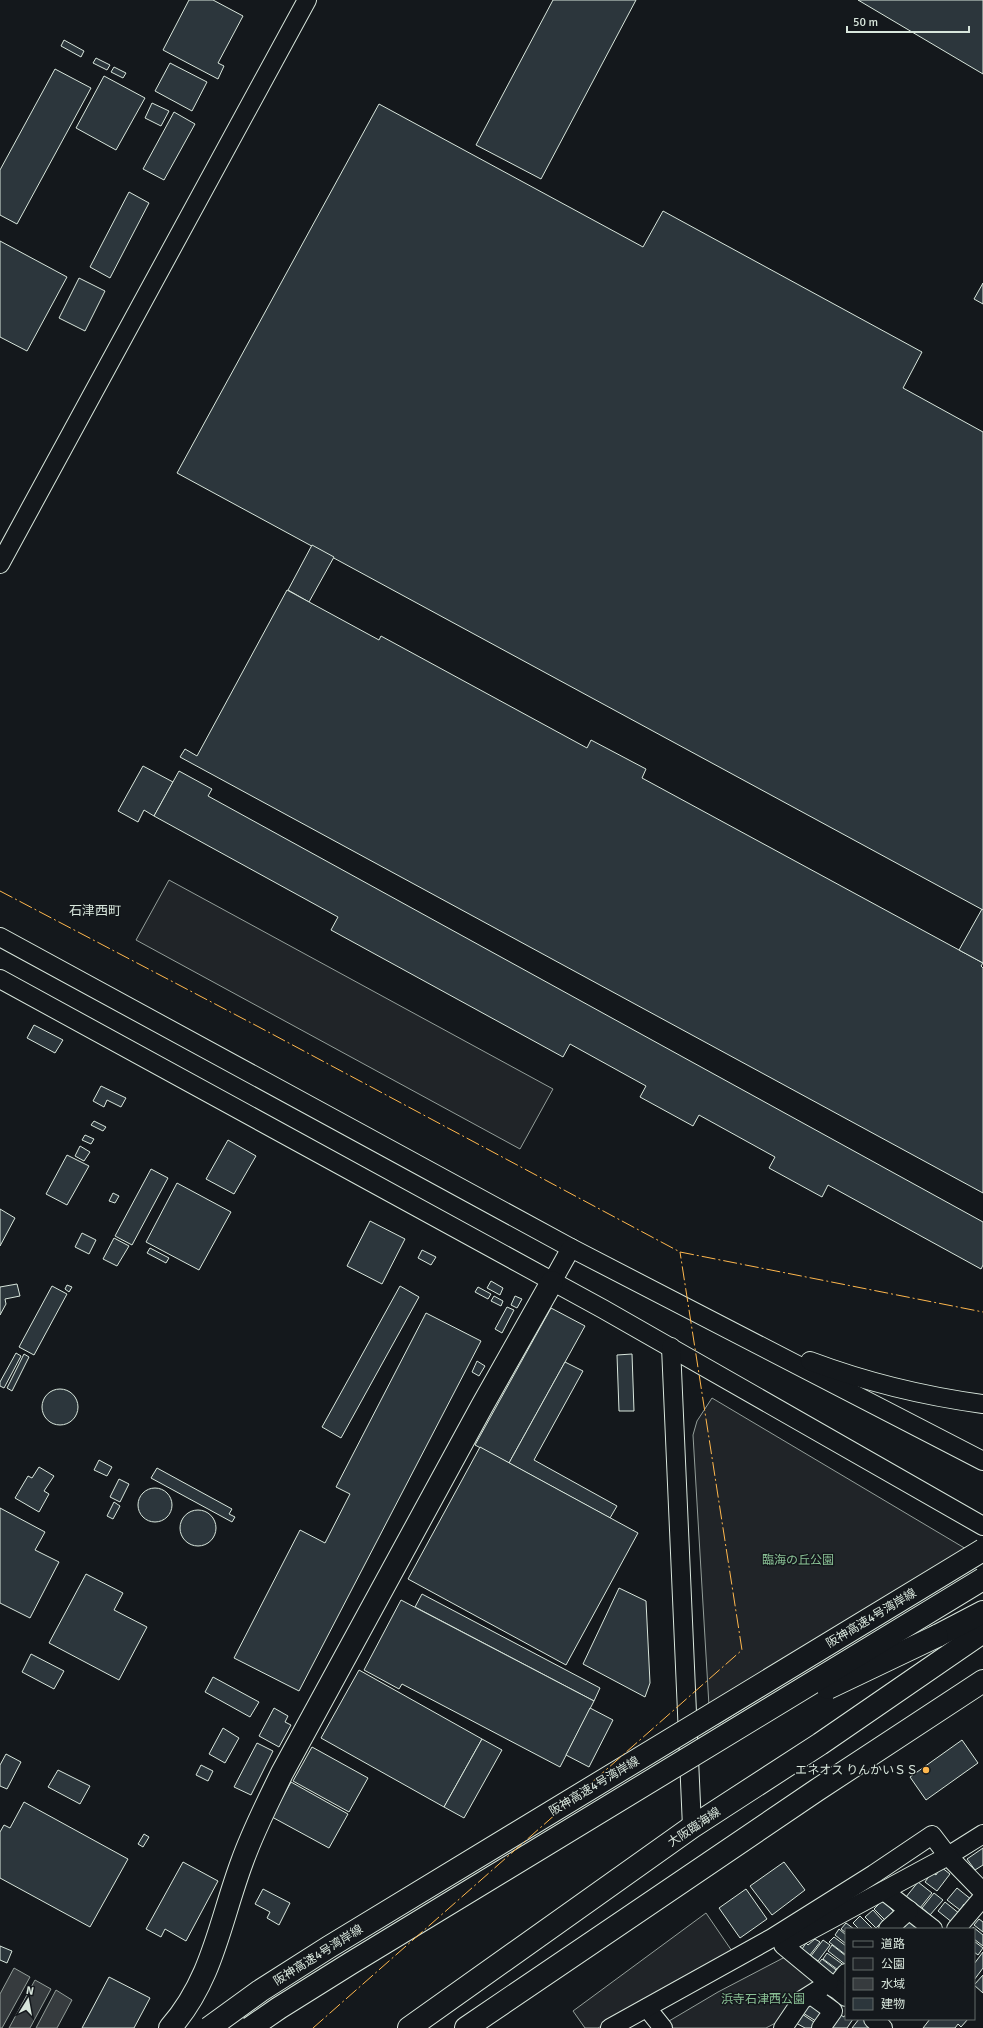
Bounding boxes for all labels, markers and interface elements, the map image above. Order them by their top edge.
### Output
scale bar [847,8,969,34]
text: 50 m [853,15,878,30]
district label: 石津西町 [69,903,121,919]
park label: 臨海の丘公園 [762,1553,834,1568]
street label: 阪神高速4号湾岸線 [823,1586,919,1651]
street label: 阪神高速4号湾岸線 [546,1754,642,1819]
place label: エネオス りんかいＳＳ [795,1763,918,1778]
marker: エネオス りんかいＳＳ [921,1765,931,1775]
street label: 大阪臨海線 [665,1804,723,1850]
street label: 阪神高速4号湾岸線 [271,1922,366,1989]
legend [845,1928,975,2020]
text: 道路 [881,1937,905,1952]
text: 公園 [881,1957,905,1972]
text: 水域 [881,1977,905,1992]
north arrow [8,1980,48,2020]
text: N [25,1984,35,1998]
park label: 浜寺石津西公園 [721,1992,805,2007]
text: 建物 [881,1997,905,2012]

